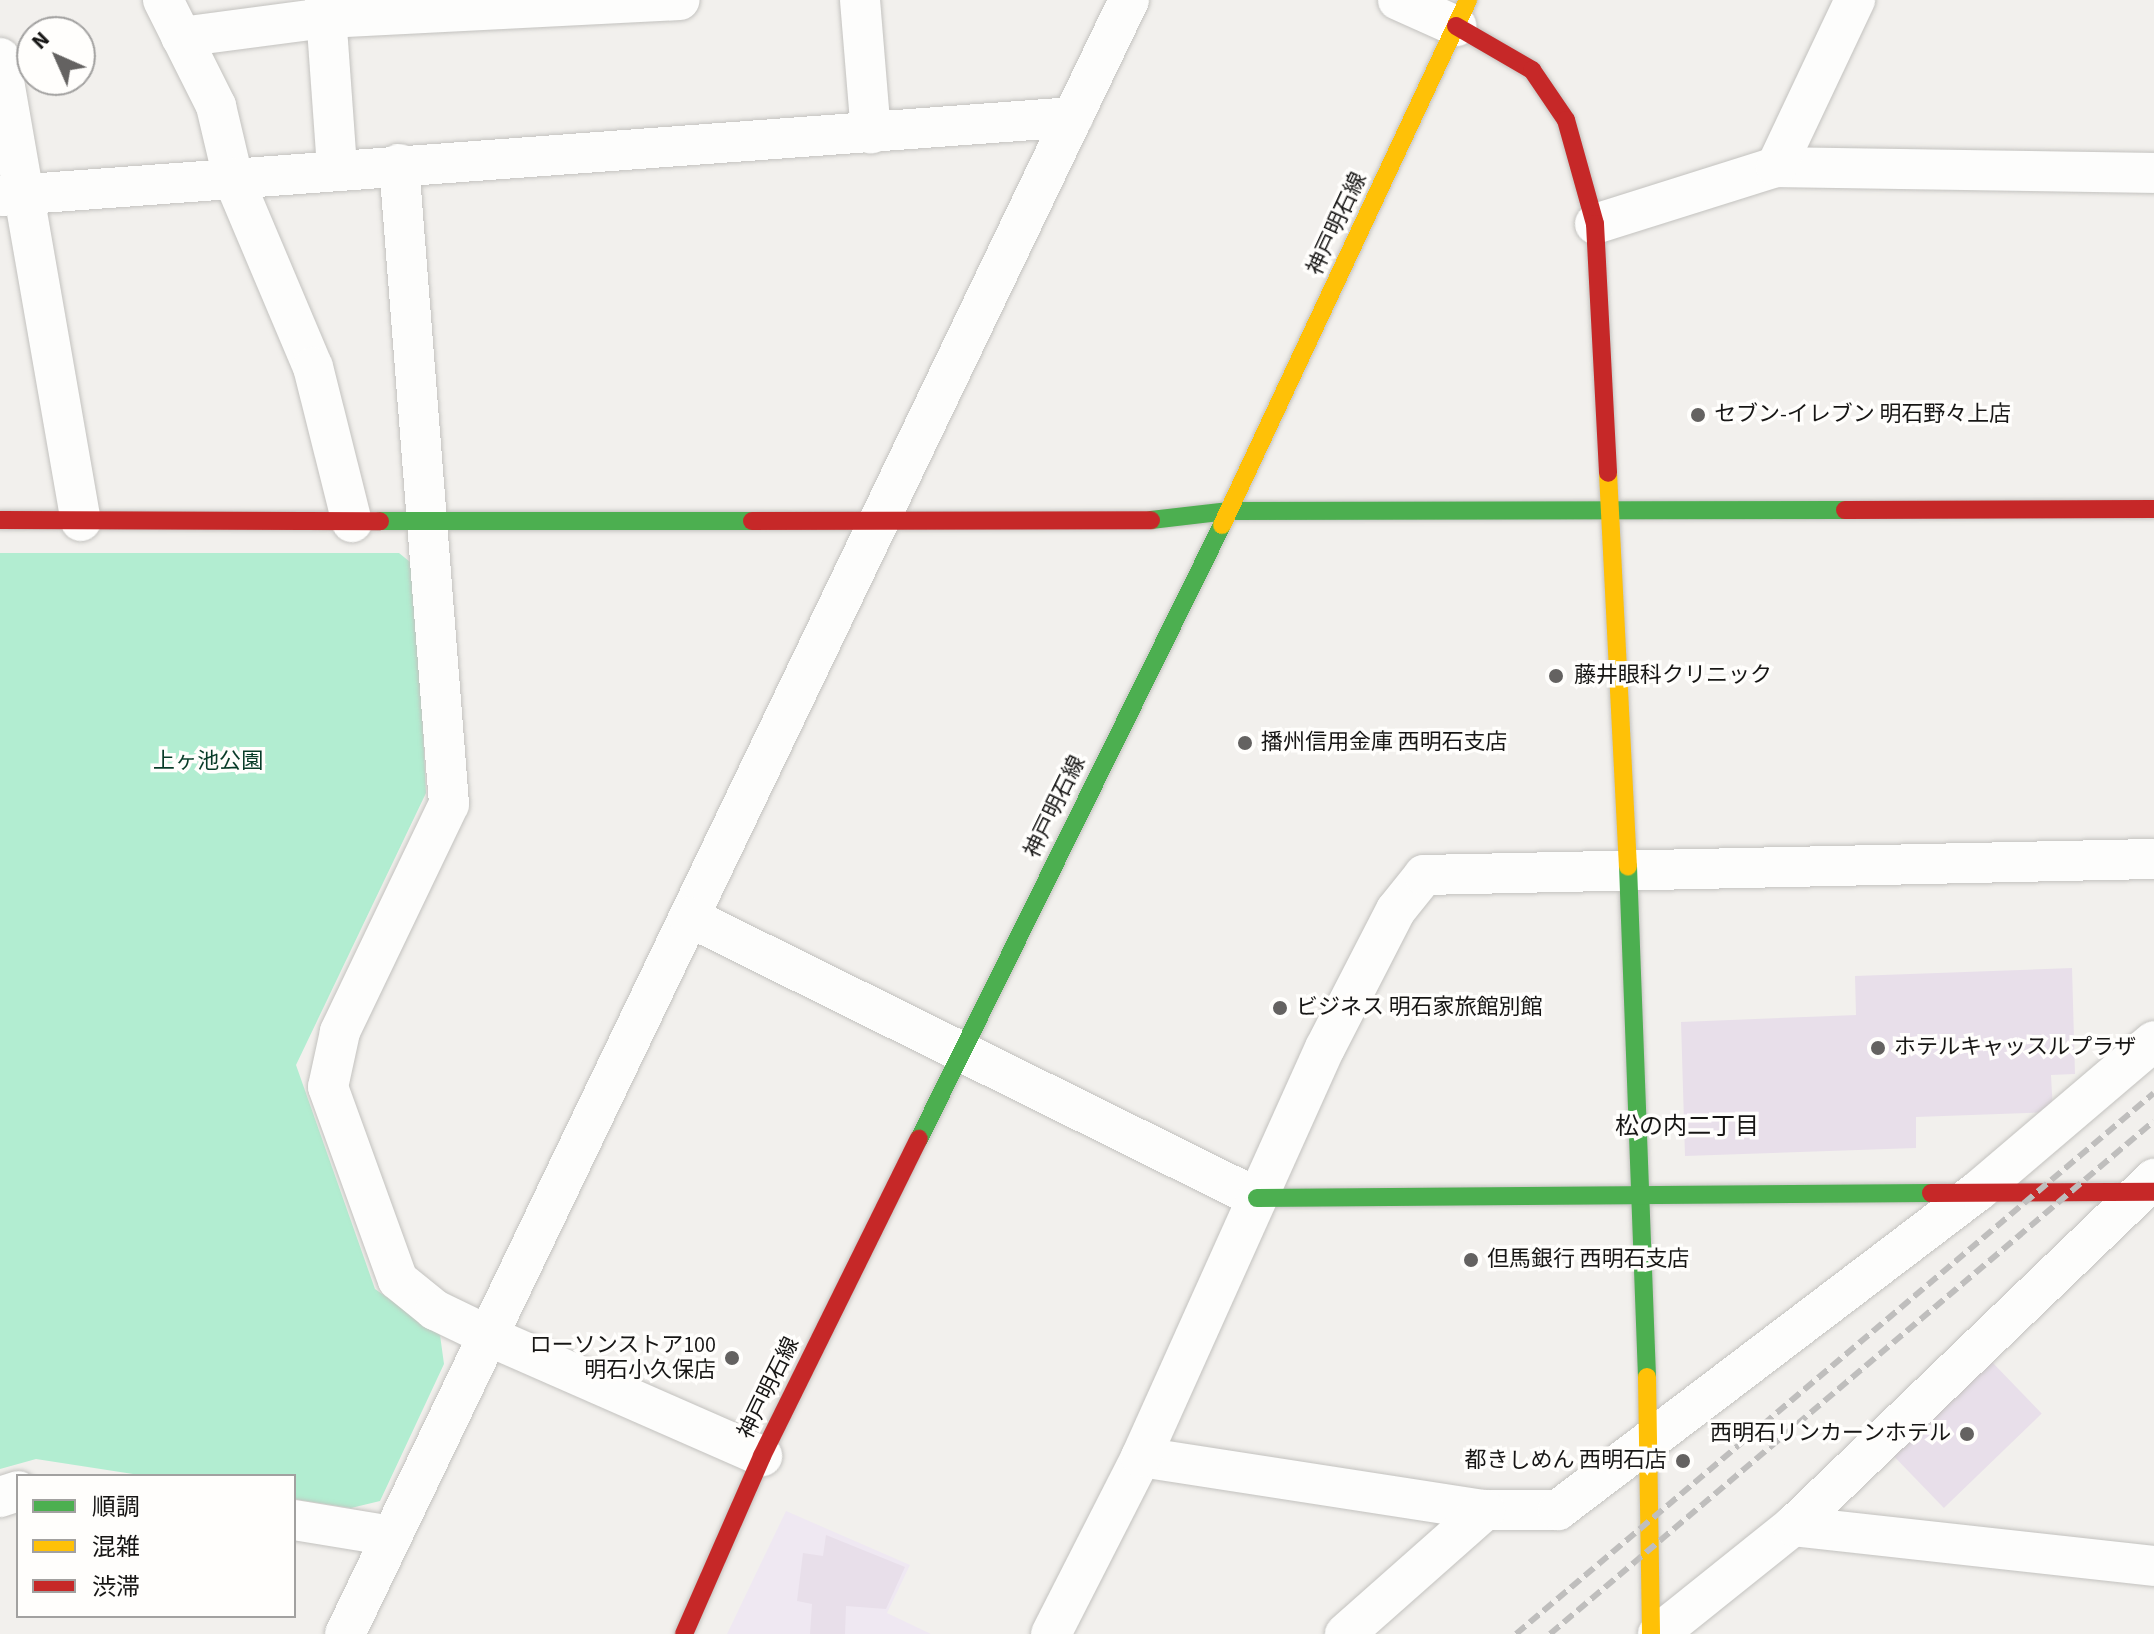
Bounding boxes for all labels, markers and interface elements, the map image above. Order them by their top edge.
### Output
north arrow [16,16,96,96]
text: N [24,24,57,57]
street label: 神戸明石線 [1302,169,1372,279]
place label: セブン-イレブン 明石野々上店 [1714,402,2011,428]
marker: セブン-イレブン 明石野々上店 [1689,406,1707,424]
place label: 藤井眼科クリニック [1574,663,1772,689]
marker: 藤井眼科クリニック [1545,665,1567,687]
place label: 播州信用金庫 西明石支店 [1261,730,1507,756]
marker: 播州信用金庫 西明石支店 [1236,734,1254,752]
park label: 上ヶ池公園 [153,749,263,775]
street label: 神戸明石線 [1019,752,1091,862]
place label: ビジネス 明石家旅館別館 [1296,995,1542,1021]
marker: ビジネス 明石家旅館別館 [1271,999,1289,1017]
place label: ホテルキャッスルプラザ [1894,1035,2136,1061]
marker: ホテルキャッスルプラザ [1869,1039,1887,1057]
district label: 松の内二丁目 [1615,1113,1759,1141]
place label: 但馬銀行 西明石支店 [1487,1247,1689,1273]
marker: 但馬銀行 西明石支店 [1462,1251,1480,1269]
place label: ローソンストア100 明石小久保店 [529,1332,716,1384]
street label: 神戸明石線 [733,1333,805,1443]
marker: ローソンストア100 明石小久保店 [723,1349,741,1367]
place label: 西明石リンカーンホテル [1709,1421,1951,1447]
marker: 西明石リンカーンホテル [1958,1425,1976,1443]
place label: 都きしめん 西明石店 [1465,1448,1667,1474]
marker: 都きしめん 西明石店 [1674,1452,1692,1470]
legend [16,1474,296,1618]
text: 順調 [92,1490,140,1525]
text: 混雑 [92,1530,140,1565]
text: 渋滞 [92,1570,140,1605]

